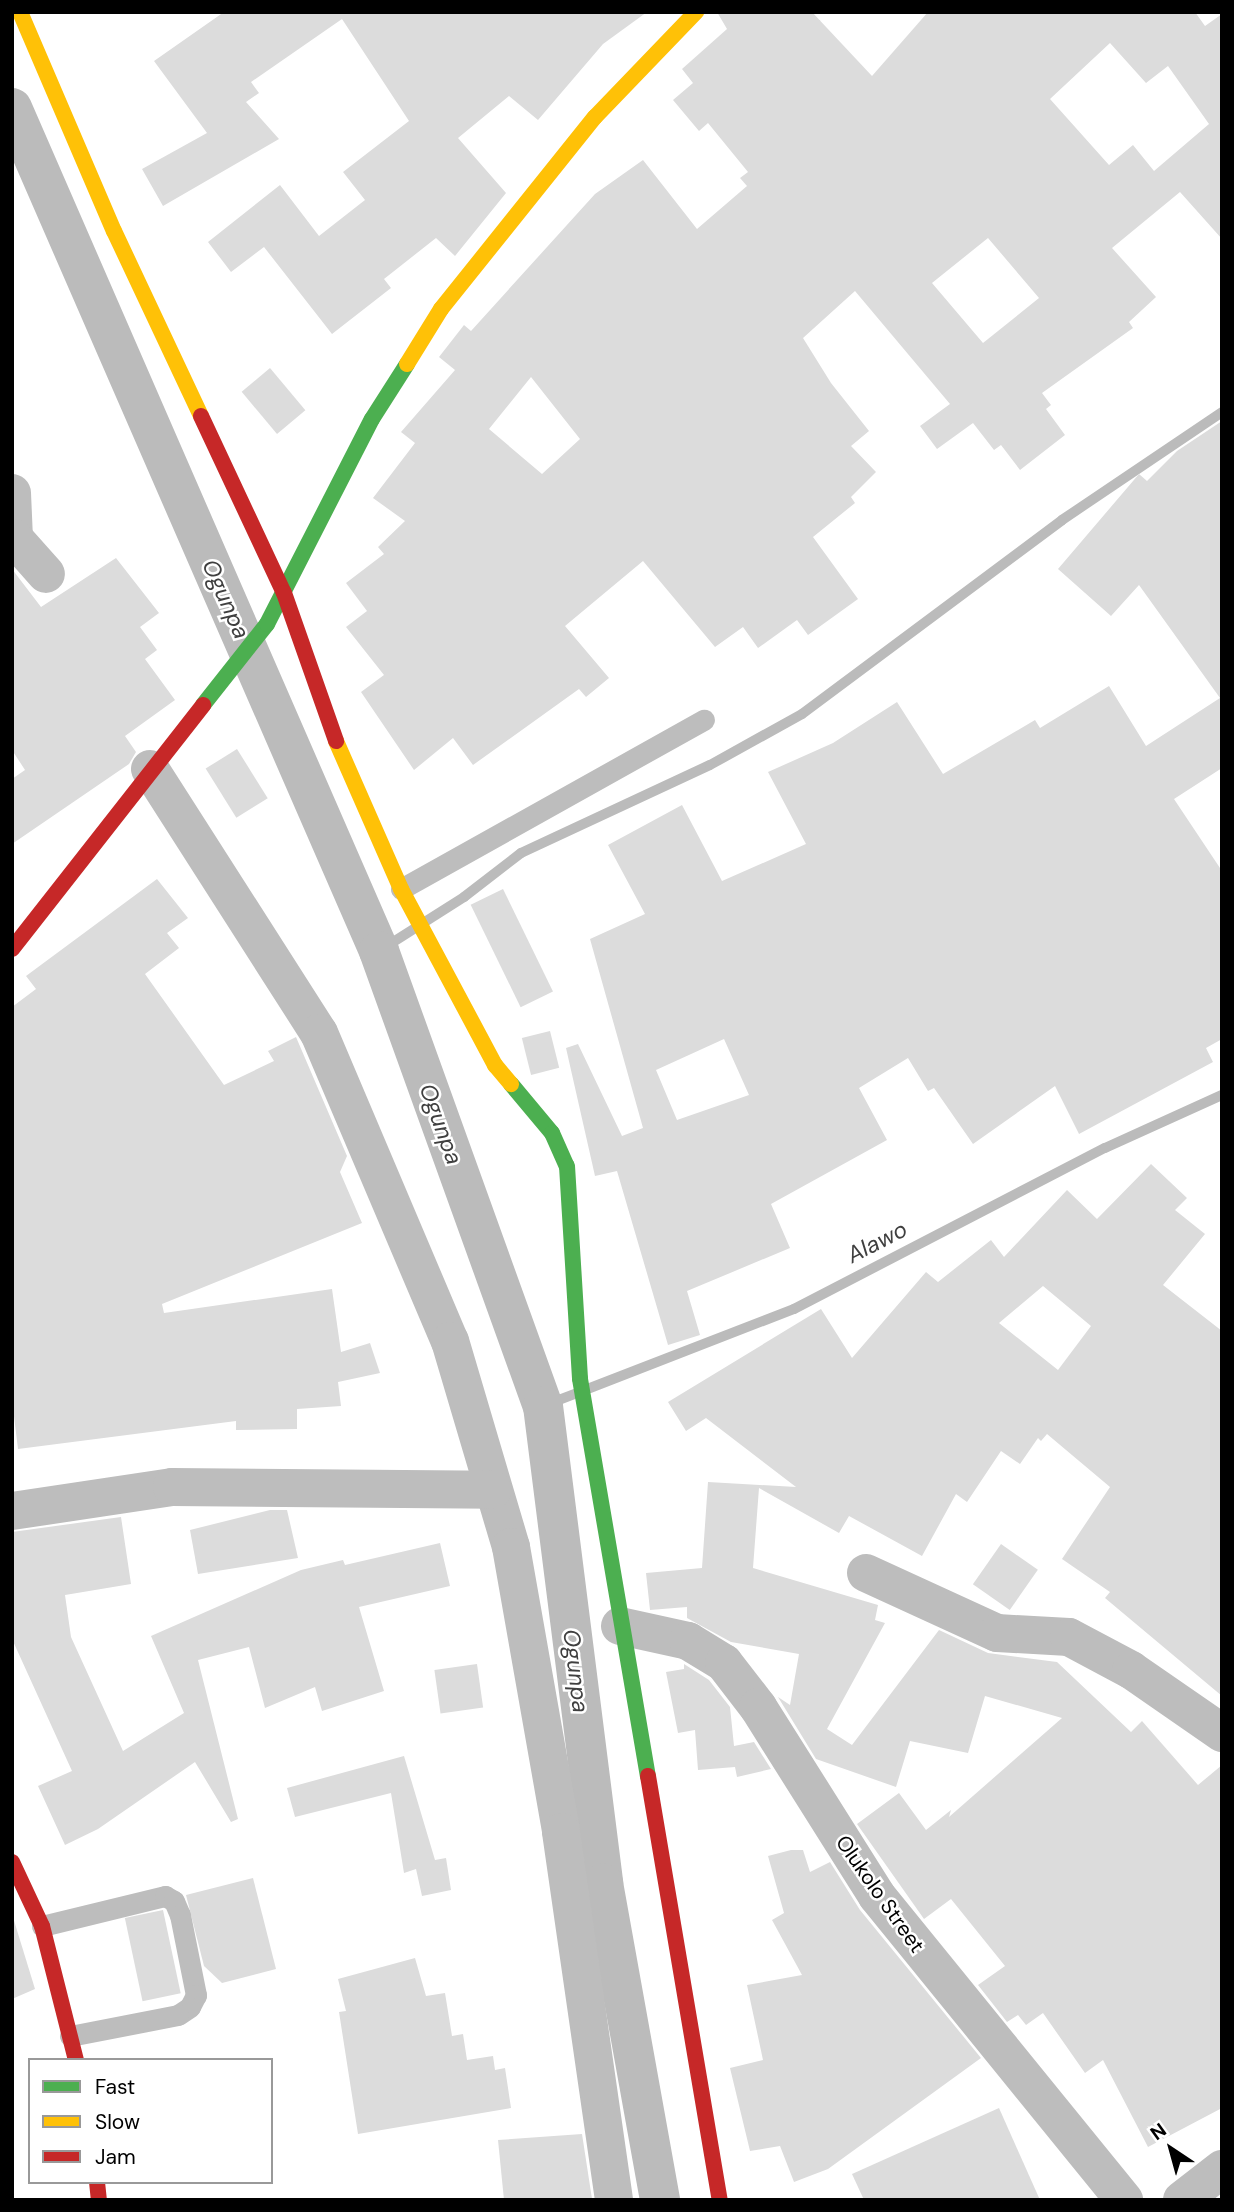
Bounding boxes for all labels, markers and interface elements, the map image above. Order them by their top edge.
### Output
water label: Ogunpa [196,555,256,643]
water label: Ogunpa [414,1080,468,1168]
water label: Alawo [842,1215,912,1269]
water label: Ogunpa [557,1628,595,1714]
street label: Olukolo Street [830,1830,930,1958]
legend [28,2058,273,2184]
text: Fast [95,2073,135,2101]
text: Slow [95,2108,140,2136]
north arrow [1136,2114,1206,2184]
text: N [1145,2117,1171,2146]
text: Jam [95,2143,136,2171]

